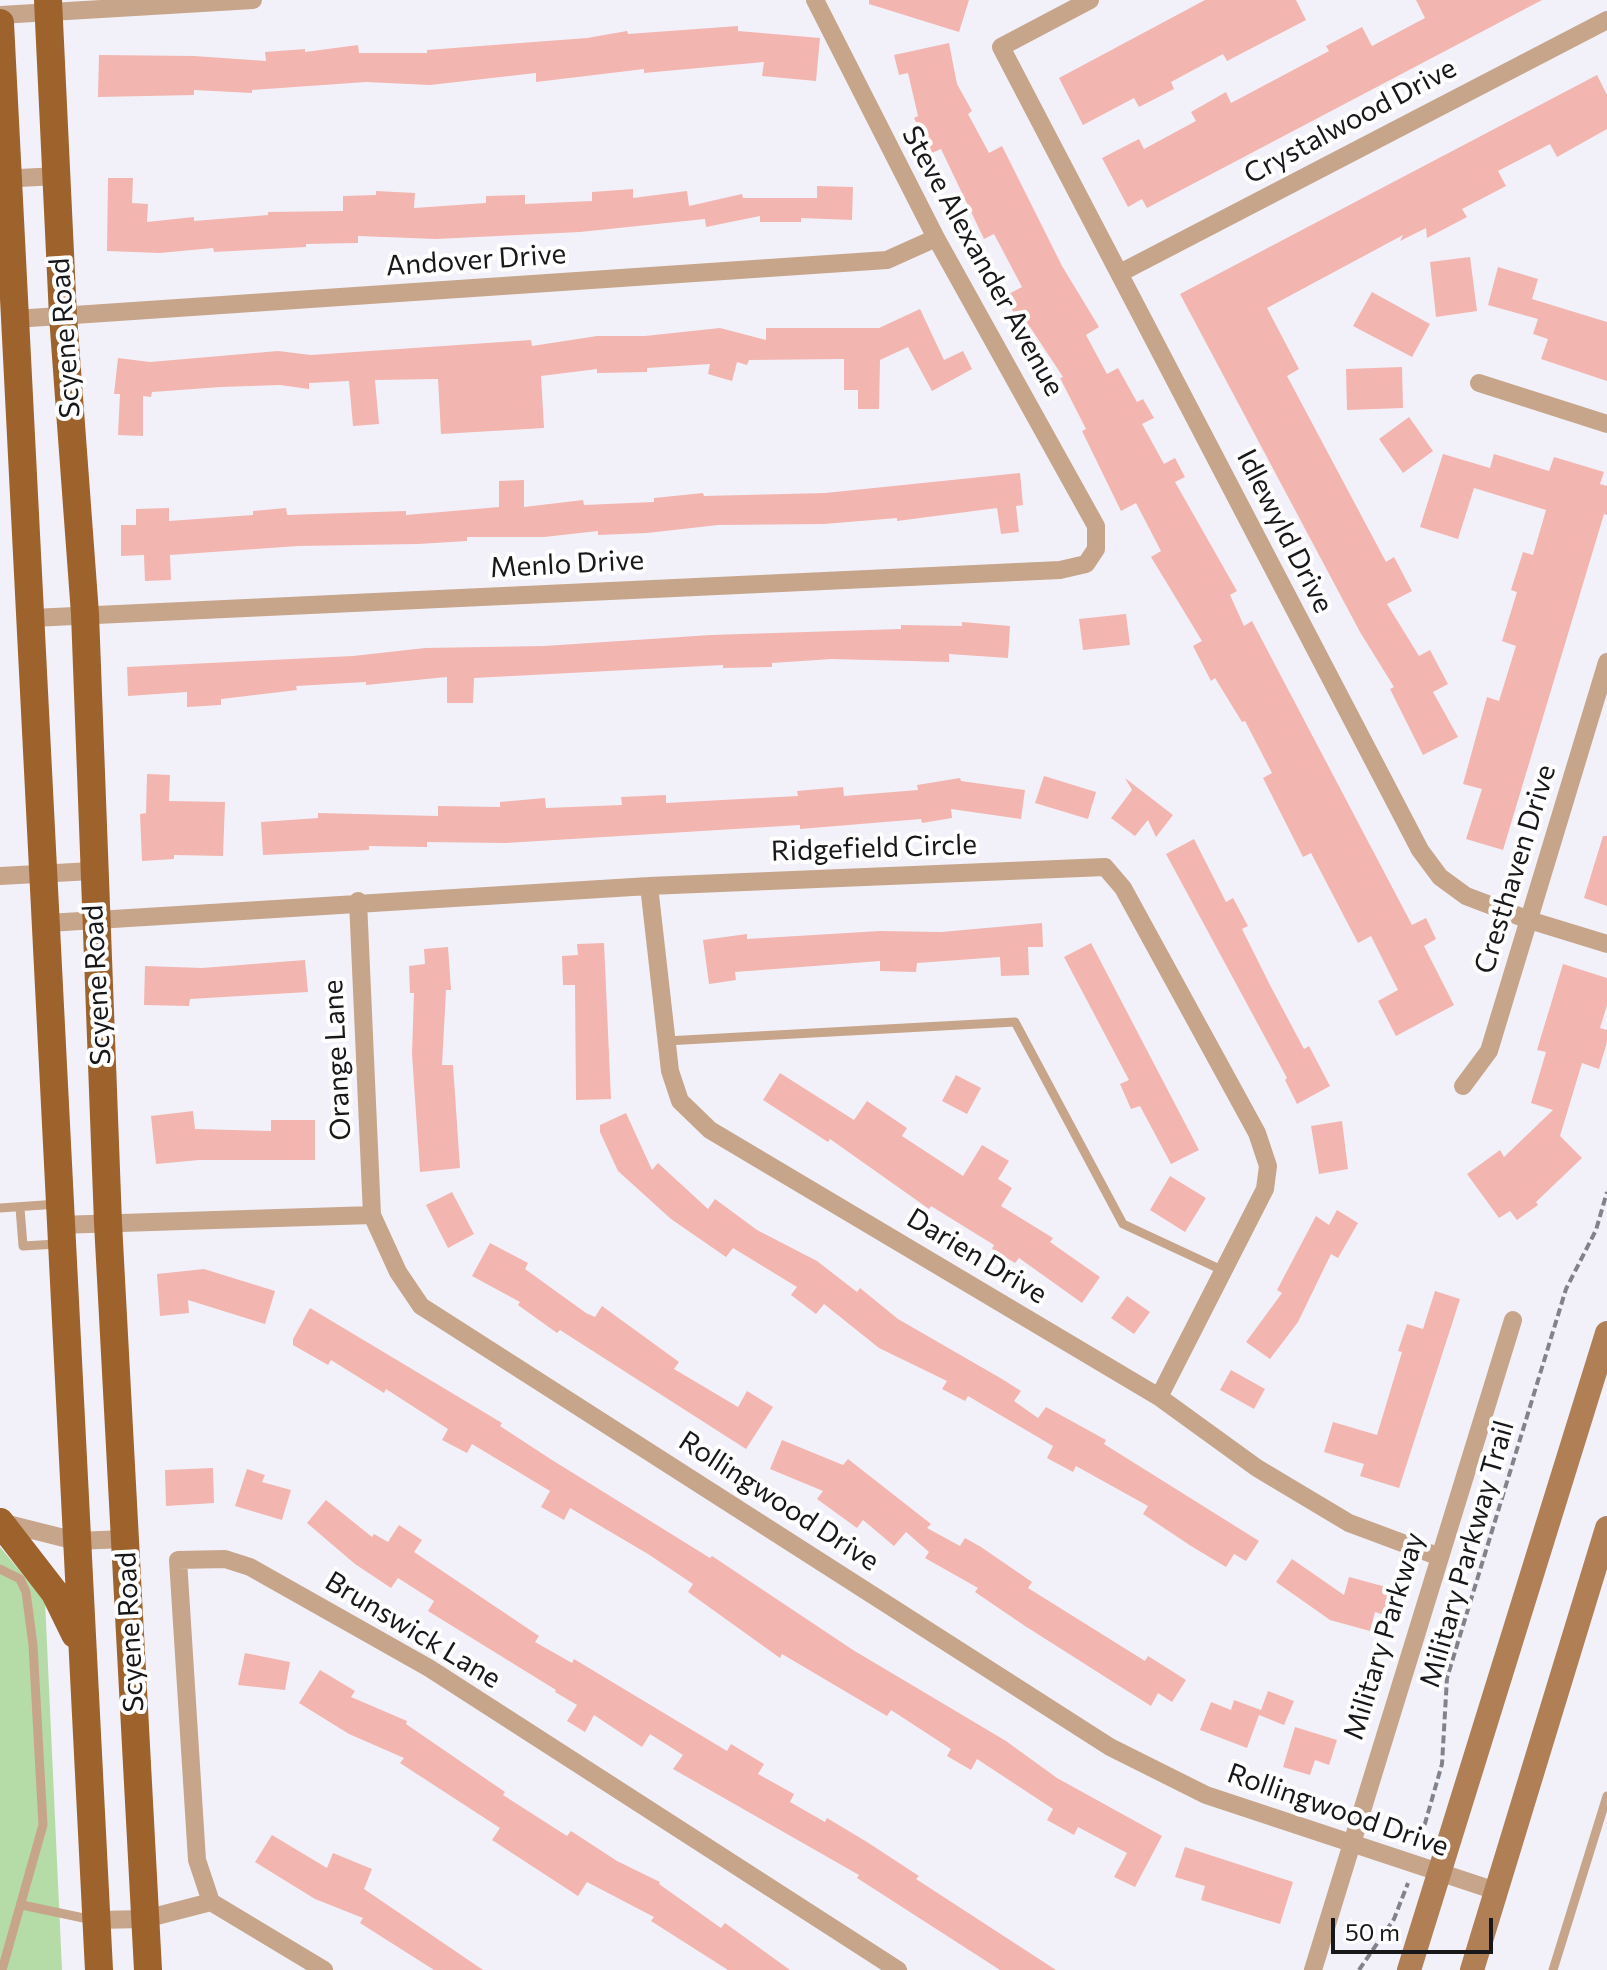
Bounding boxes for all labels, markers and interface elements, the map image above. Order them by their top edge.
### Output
street label: Crystalwood Drive [1238,51,1462,191]
street label: Steve Alexander Avenue [895,120,1071,402]
street label: Andover Drive [385,237,567,283]
street label: Scyene Road [43,257,87,419]
street label: Idlewyld Drive [1229,444,1341,618]
street label: Menlo Drive [489,543,645,585]
street label: Cresthaven Drive [1467,760,1563,978]
street label: Ridgefield Circle [770,828,978,868]
street label: Scyene Road [76,904,118,1066]
street label: Orange Lane [316,979,358,1141]
street label: Darien Drive [901,1201,1053,1311]
street label: Military Parkway Trail [1413,1417,1521,1691]
street label: Rollingwood Drive [673,1424,885,1578]
street label: Military Parkway [1337,1528,1431,1744]
street label: Scyene Road [109,1551,151,1713]
street label: Brunswick Lane [319,1564,507,1696]
street label: Rollingwood Drive [1223,1756,1453,1864]
scale bar [1335,1902,1497,1952]
text: 50 m [1345,1917,1400,1946]

